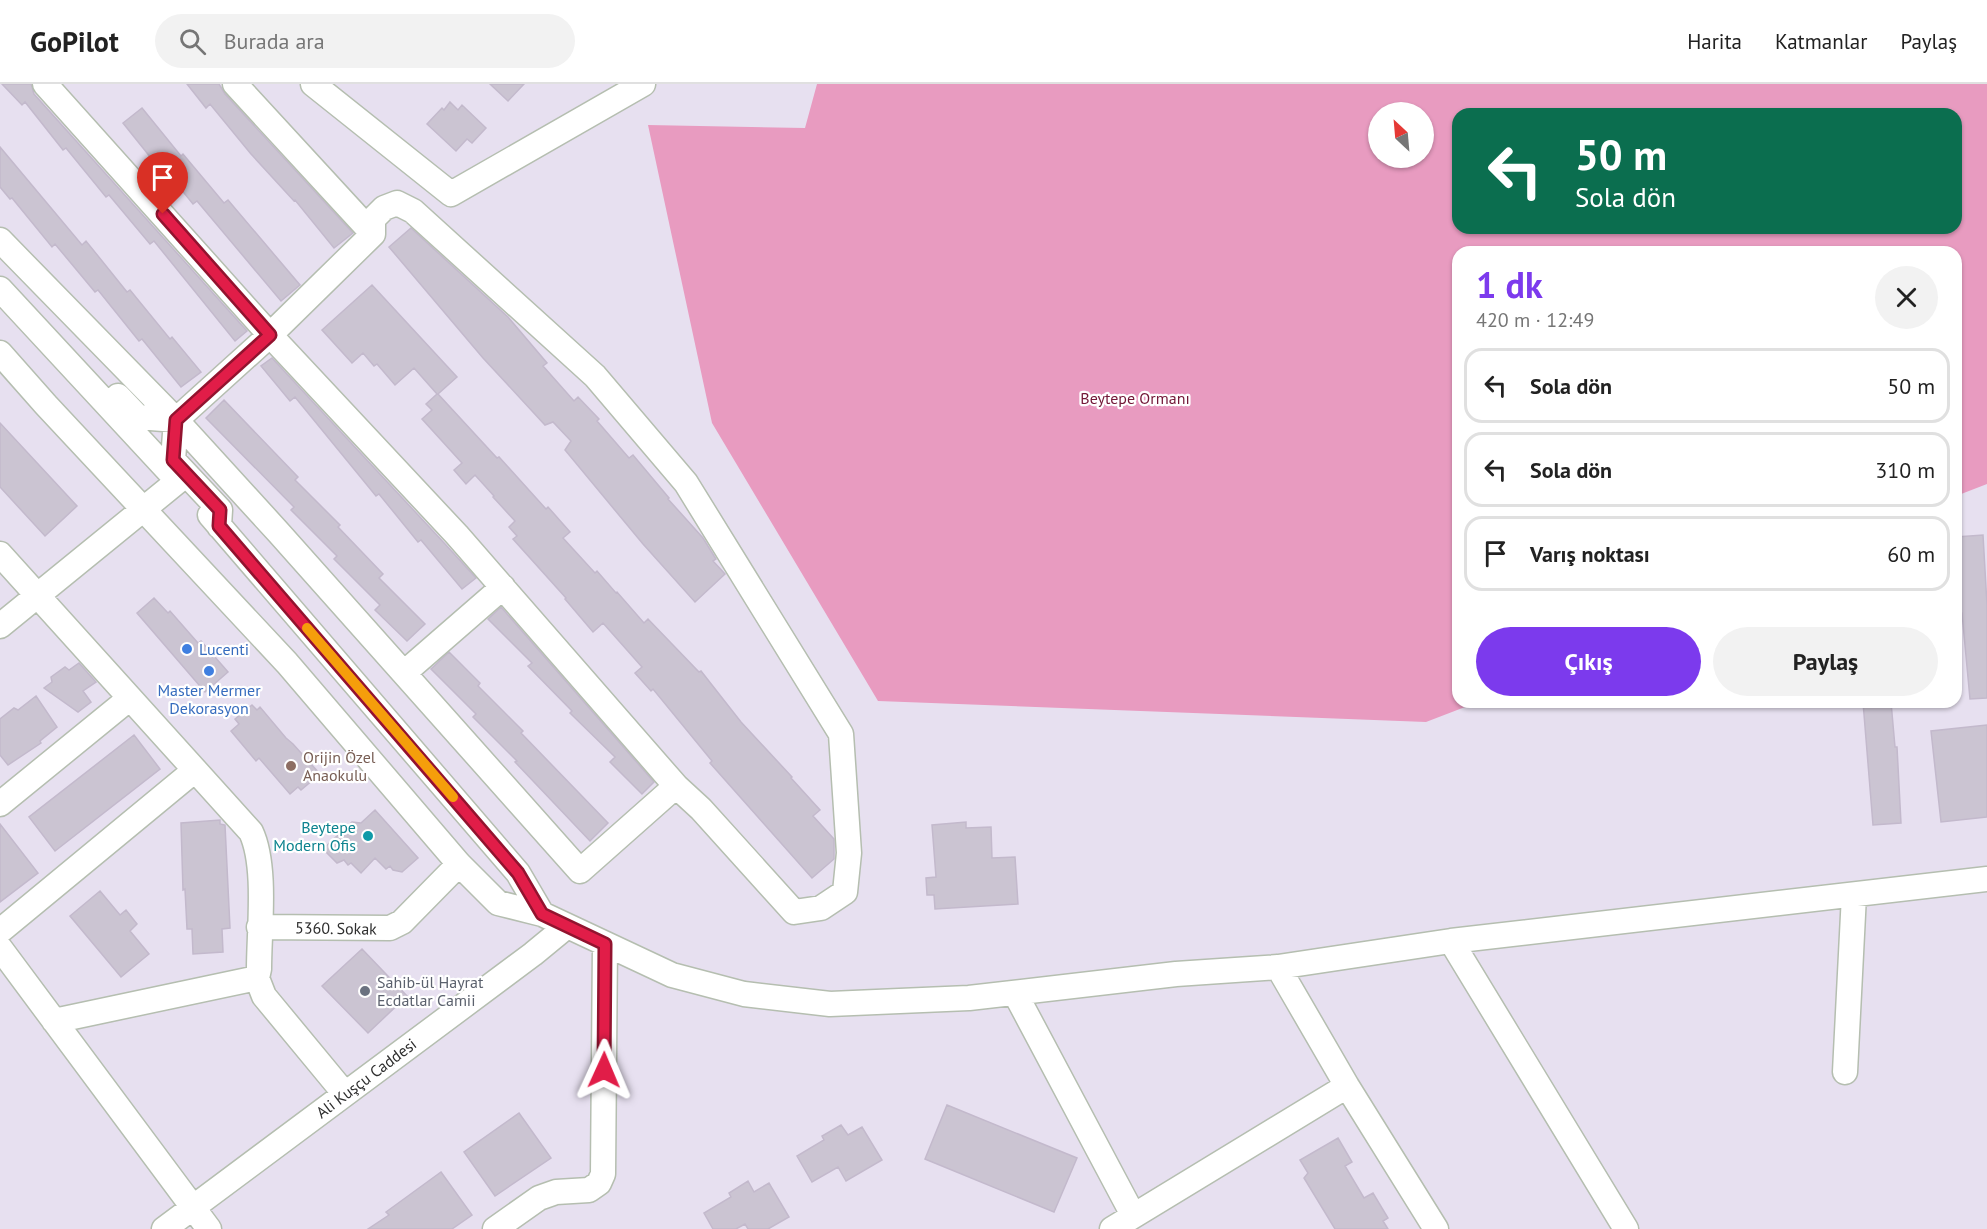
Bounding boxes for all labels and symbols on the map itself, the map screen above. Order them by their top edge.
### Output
north arrow [1368,102,1434,168]
pin [137,152,188,214]
park label: Beytepe Ormanı [1080,388,1190,408]
place label: Lucenti [199,639,249,659]
marker: Lucenti [180,642,194,656]
marker: Master Mermer Dekorasyon [202,664,216,678]
place label: Master Mermer Dekorasyon [157,680,261,718]
place label: Orijin Özel Anaokulu [303,747,376,785]
marker: Orijin Özel Anaokulu [284,759,298,773]
place label: Beytepe Modern Ofis [273,817,356,855]
marker: Beytepe Modern Ofis [361,829,375,843]
street label: 5360. Sokak [295,917,377,939]
place label: Sahib-ül Hayrat Ecdatlar Camii [377,972,484,1010]
marker: Sahib-ül Hayrat Ecdatlar Camii [358,984,372,998]
street label: Ali Kuşçu Caddesi [312,1034,420,1122]
position arrow [572,1038,636,1102]

